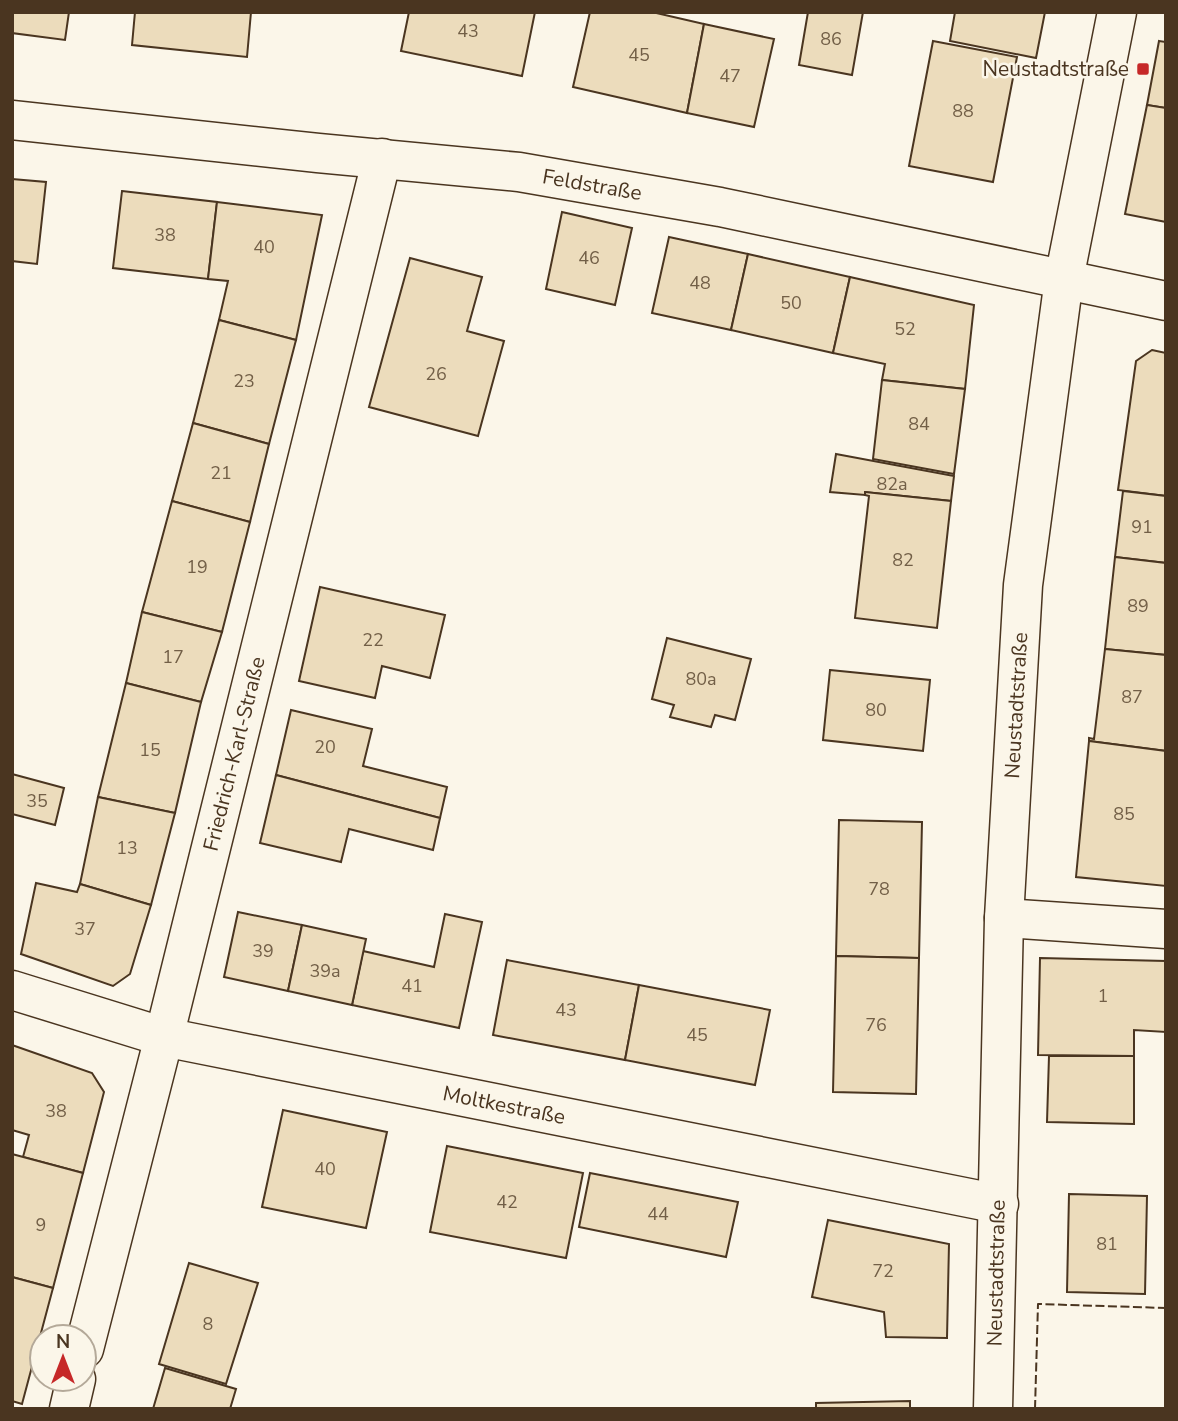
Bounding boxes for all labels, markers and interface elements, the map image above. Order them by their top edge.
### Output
house number: 43 [457,19,479,43]
house number: 86 [820,27,842,51]
house number: 45 [628,43,650,67]
place label: Neustadtstraße [982,55,1129,83]
marker: Neustadtstraße [1135,61,1151,77]
house number: 47 [719,64,741,88]
house number: 88 [952,99,974,123]
street label: Feldstraße [540,162,644,207]
house number: 38 [154,223,176,247]
house number: 40 [253,235,275,259]
house number: 46 [578,246,600,270]
house number: 48 [689,271,711,295]
house number: 50 [780,291,802,315]
house number: 52 [894,317,916,341]
house number: 26 [425,362,447,386]
house number: 23 [233,369,255,393]
house number: 84 [908,412,930,436]
house number: 21 [210,461,232,485]
house number: 82a [876,472,908,496]
house number: 91 [1131,515,1153,539]
house number: 82 [892,548,914,572]
house number: 19 [186,555,208,579]
house number: 89 [1127,594,1149,618]
house number: 22 [362,628,384,652]
street label: Neustadtstraße [998,631,1034,779]
house number: 17 [162,645,184,669]
street label: Friedrich-Karl-Straße [197,654,272,854]
house number: 80a [685,667,717,691]
house number: 87 [1121,685,1143,709]
house number: 80 [865,698,887,722]
house number: 20 [314,735,336,759]
house number: 15 [139,738,161,762]
house number: 35 [26,789,48,813]
house number: 85 [1113,802,1135,826]
house number: 13 [116,836,138,860]
house number: 78 [868,877,890,901]
house number: 37 [74,917,96,941]
house number: 39 [252,939,274,963]
house number: 39a [309,959,341,983]
house number: 41 [401,974,423,998]
house number: 1 [1098,984,1108,1008]
house number: 43 [555,998,577,1022]
house number: 76 [865,1013,887,1037]
house number: 45 [686,1023,708,1047]
street label: Moltkestraße [440,1079,568,1131]
house number: 38 [45,1099,67,1123]
house number: 40 [314,1157,336,1181]
house number: 42 [496,1190,518,1214]
street label: Neustadtstraße [980,1199,1012,1347]
house number: 44 [647,1202,669,1226]
house number: 9 [36,1213,46,1237]
house number: 81 [1096,1232,1118,1256]
house number: 72 [872,1259,894,1283]
house number: 8 [203,1312,213,1336]
north arrow [28,1323,98,1393]
text: N [56,1329,70,1355]

